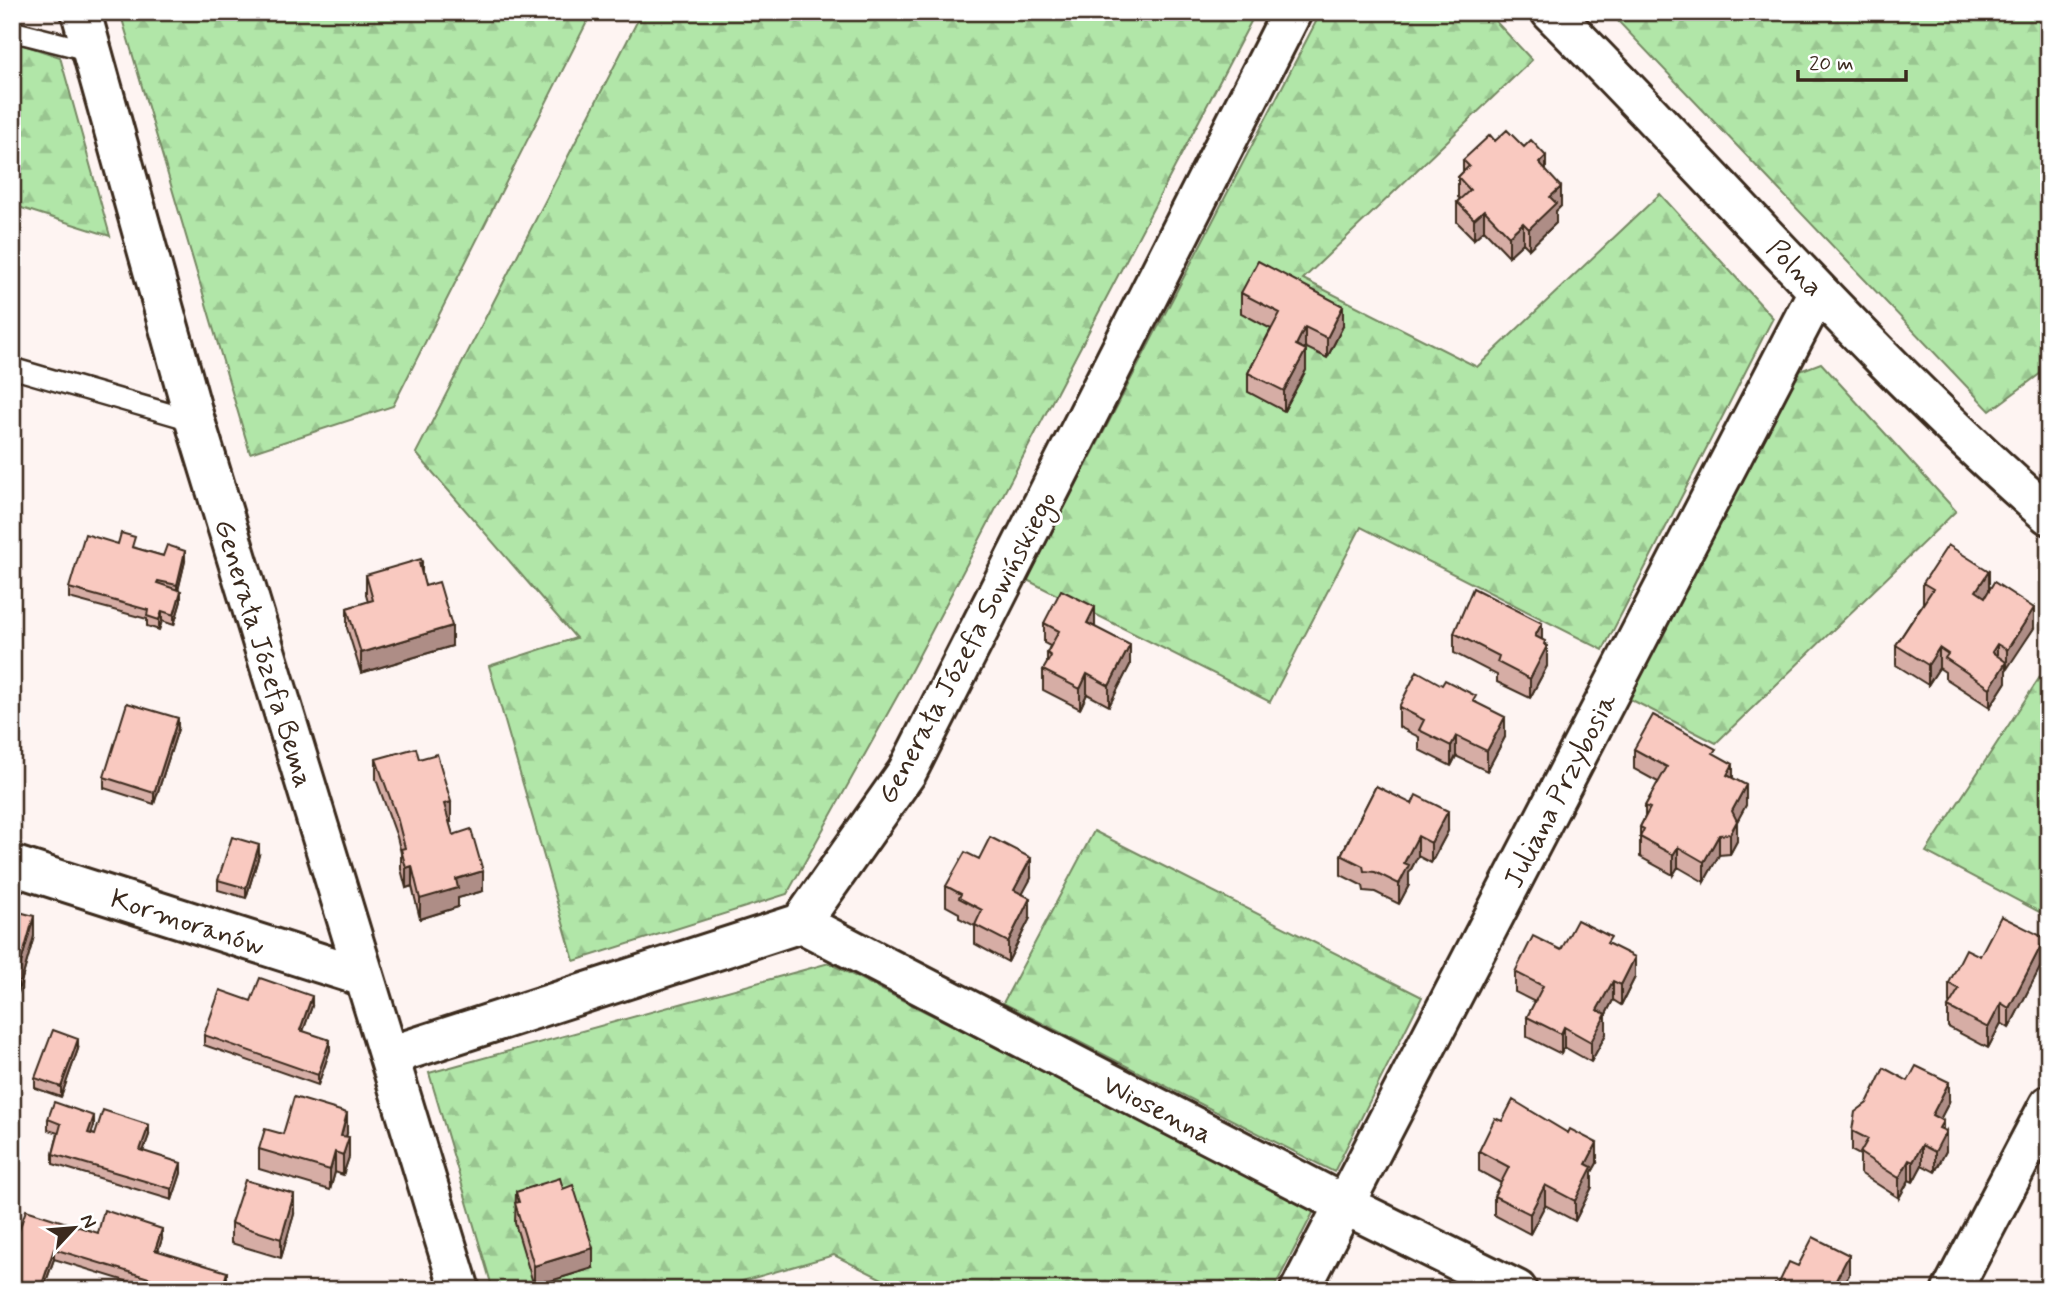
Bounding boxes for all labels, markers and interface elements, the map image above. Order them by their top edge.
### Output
scale bar [1798,38,1907,82]
text: 20 m [1809,50,1854,78]
street label: Polna [1758,232,1831,306]
street label: Generała Józefa Sowińskiego [870,485,1068,812]
street label: Generała Józefa Bema [204,515,321,793]
street label: Juliana Przybosia [1496,687,1626,895]
street label: Kormoranów [106,881,269,966]
street label: Wiosenna [1096,1067,1218,1154]
north arrow [38,1194,108,1264]
text: N [74,1210,102,1232]

